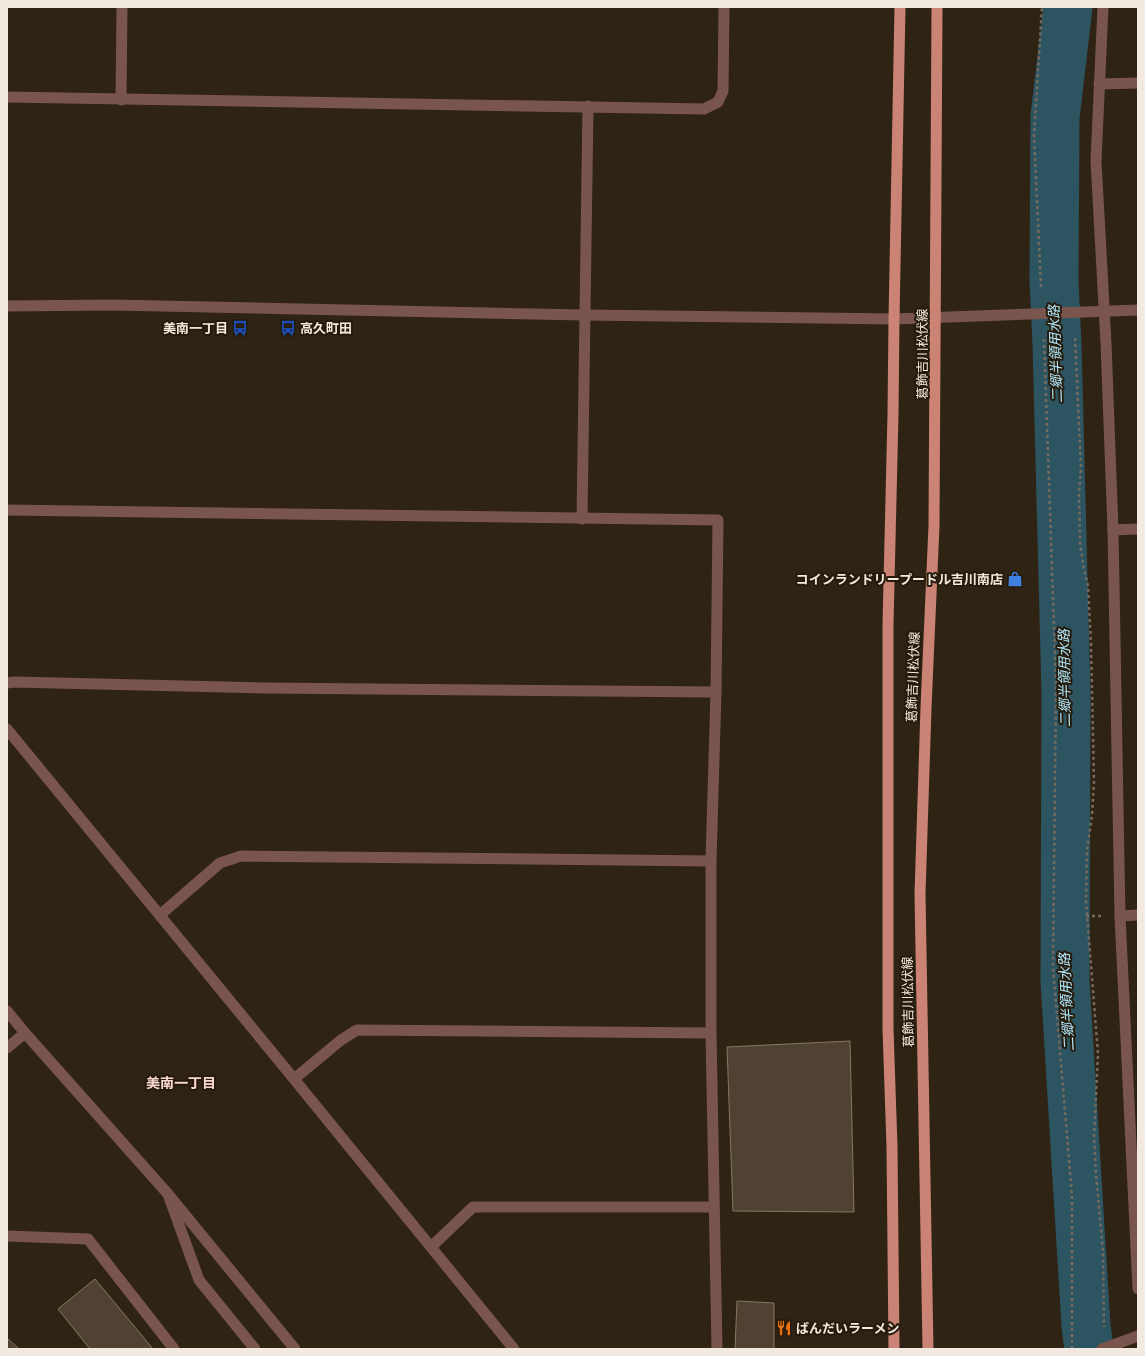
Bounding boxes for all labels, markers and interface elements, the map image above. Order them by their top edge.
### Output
water label: 二郷半領用水路 [1046,304,1066,403]
street label: 葛飾吉川松伏線 [915,308,930,400]
bus stop icon: 美南一丁目 [231,319,249,337]
bus stop icon: 高久町田 [279,319,297,337]
place label: 美南一丁目 [163,321,228,336]
place label: 高久町田 [300,321,352,336]
shop icon: コインランドリープードル吉川南店 [1006,570,1024,588]
place label: コインランドリープードル吉川南店 [796,572,1003,587]
water label: 二郷半領用水路 [1056,628,1074,727]
street label: 葛飾吉川松伏線 [904,631,922,723]
water label: 二郷半領用水路 [1056,952,1078,1051]
street label: 葛飾吉川松伏線 [900,956,916,1048]
district label: 美南一丁目 [146,1075,216,1092]
restaurant icon: ばんだいラーメン [775,1319,793,1337]
place label: ばんだいラーメン [796,1321,899,1336]

